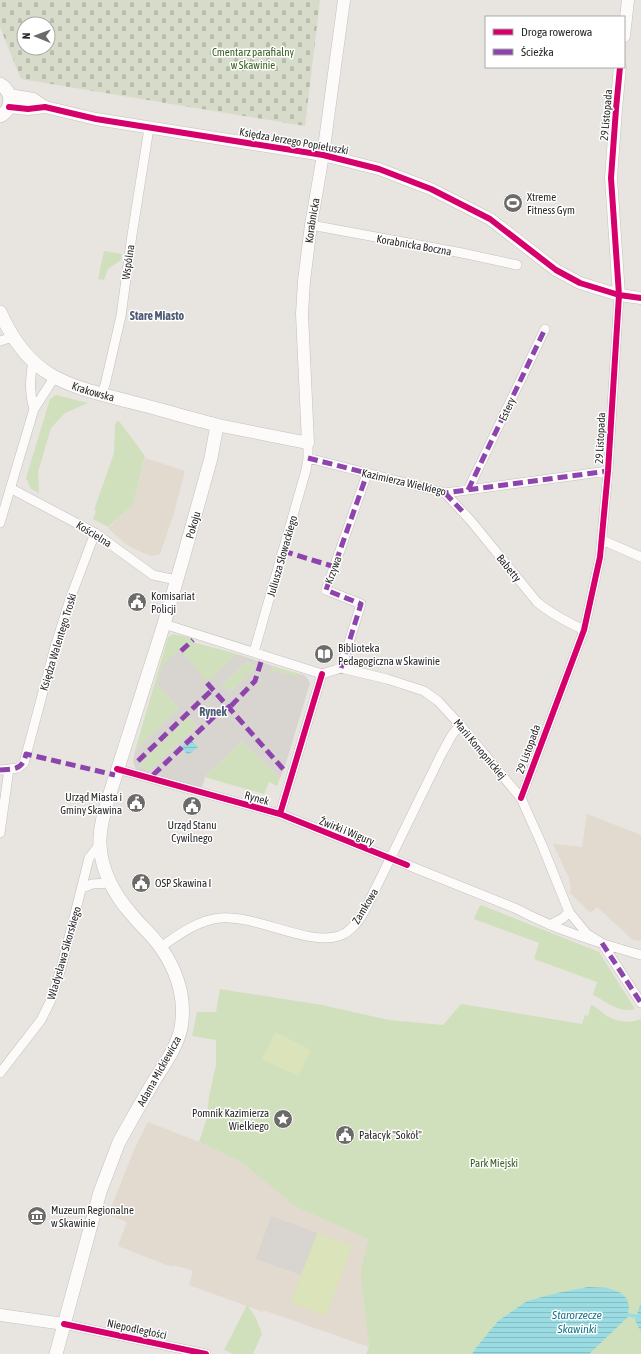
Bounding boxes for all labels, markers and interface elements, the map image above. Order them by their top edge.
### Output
north arrow [16,16,56,56]
legend [485,16,625,68]
text: Droga rowerowa [521,25,592,39]
text: N [20,32,32,39]
text: Ścieżka [521,45,554,59]
park label: Cmentarz parafialny w Skawinie [212,46,295,71]
street label: 29 Listopada [598,89,614,141]
street label: Księdza Jerzego Popiełuszki [238,125,350,157]
place label: Xtreme Fitness Gym [527,191,575,216]
sports icon: Xtreme Fitness Gym [502,192,524,214]
street label: Korabnicka [303,197,322,244]
street label: Korabnicka Boczna [376,232,452,258]
street label: Wspólna [120,244,136,280]
district label: Stare Miasto [130,309,185,323]
street label: Krakowska [70,379,116,403]
street label: Estery [496,395,518,423]
street label: 29 Listopada [593,412,607,464]
street label: Kazimierza Wielkiego [361,466,447,498]
street label: Pokoju [183,510,203,540]
street label: Juliusza Słowackiego [265,514,299,598]
street label: Kościelna [74,519,114,549]
street label: Babetty [494,552,524,584]
street label: Krzywa [322,554,344,586]
place label: Komisariat Policji [151,590,195,615]
public building icon: Komisariat Policji [126,591,148,613]
street label: Księdza Walentego Troski [37,592,79,692]
place label: Biblioteka Pedagogiczna w Skawinie [338,642,440,667]
library icon: Biblioteka Pedagogiczna w Skawinie [313,643,335,665]
district label: Rynek [199,705,227,719]
street label: Marii Konopnickiej [451,716,509,782]
street label: 29 Listopada [514,723,542,775]
street label: Rynek [243,789,271,807]
place label: Urząd Miasta i Gminy Skawina [60,791,122,816]
public building icon: Urząd Miasta i Gminy Skawina [125,792,147,814]
public building icon: Urząd Stanu Cywilnego [181,795,203,817]
street label: Żwirki i Wigury [318,815,377,848]
place label: Urząd Stanu Cywilnego [167,819,217,844]
public building icon: OSP Skawina I [130,872,152,894]
place label: OSP Skawina I [155,877,211,889]
street label: Zamkowa [350,886,380,926]
street label: Władysława Sikorskiego [45,905,83,1001]
street label: Adama Mickiewicza [135,1034,183,1108]
place label: Pomnik Kazimierza Wielkiego [192,1107,269,1132]
place icon: Pomnik Kazimierza Wielkiego [272,1108,294,1130]
public building icon: Pałacyk "Sokół" [334,1124,356,1146]
place label: Pałacyk "Sokół" [359,1129,422,1141]
park label: Park Miejski [470,1157,518,1169]
place label: Muzeum Regionalne w Skawinie [51,1204,134,1229]
museum icon: Muzeum Regionalne w Skawinie [26,1205,48,1227]
water label: Starorzecze Skawinki [551,1308,602,1336]
street label: Niepodległości [106,1317,168,1341]

